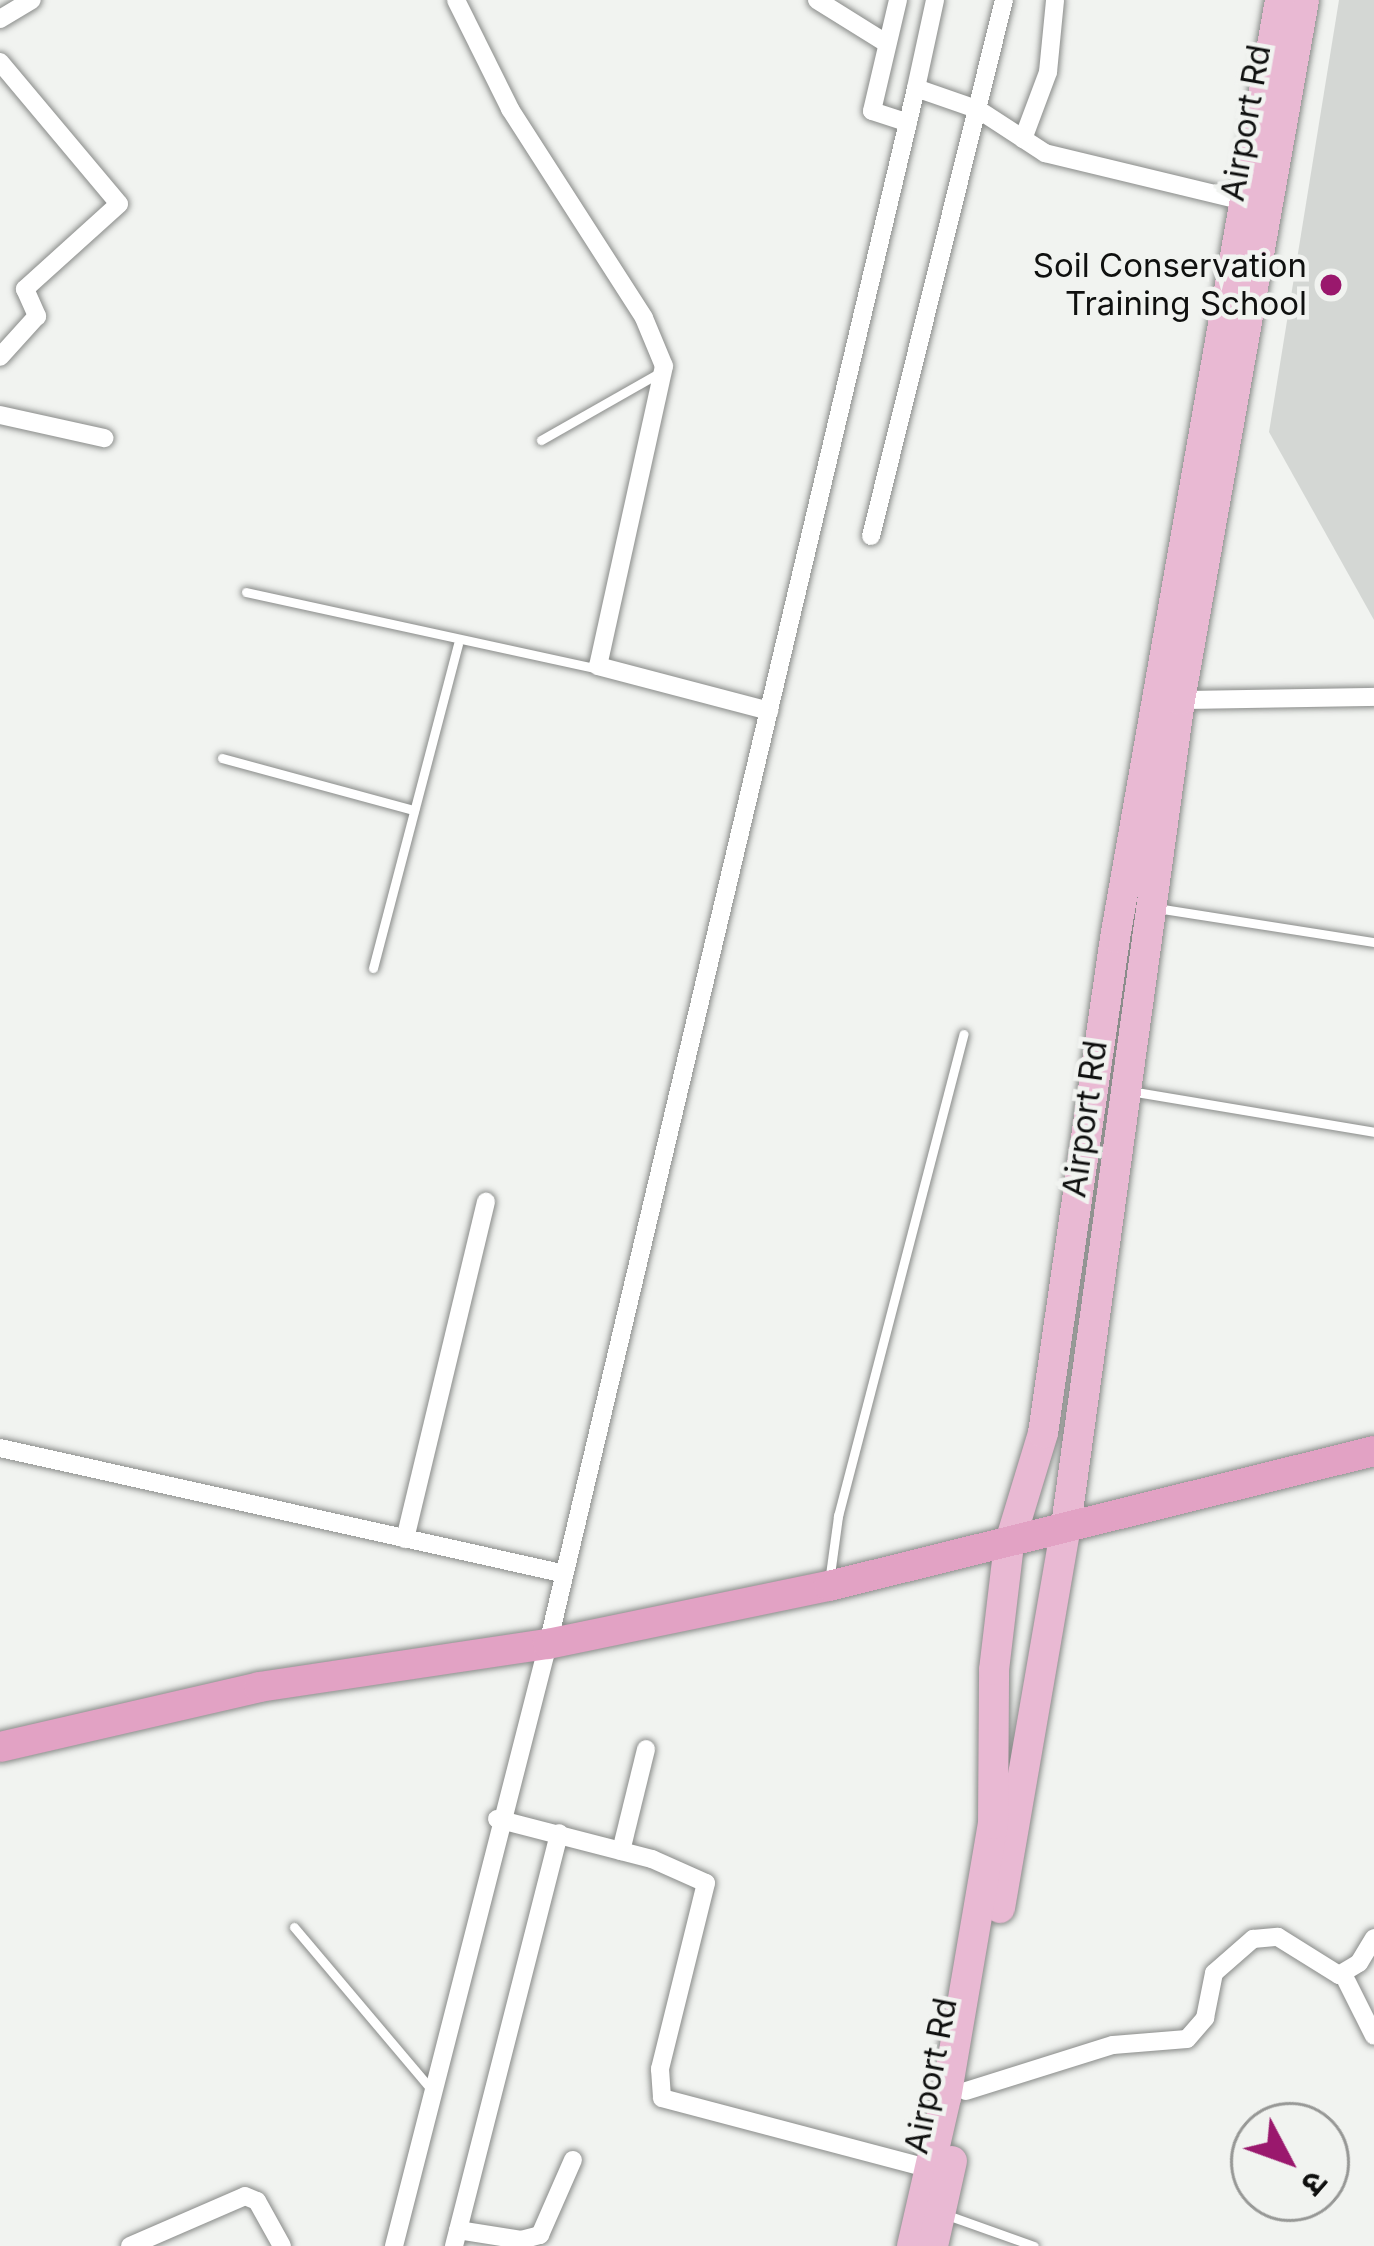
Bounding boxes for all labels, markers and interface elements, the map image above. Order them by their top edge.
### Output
street label: Airport Rd [1213,42,1279,204]
place label: Soil Conservation Training School [1033,246,1307,324]
marker: Soil Conservation Training School [1318,272,1344,298]
street label: Airport Rd [1054,1038,1116,1200]
street label: Airport Rd [897,1995,965,2157]
north arrow [1230,2102,1350,2222]
text: उ [1293,2163,1336,2204]

